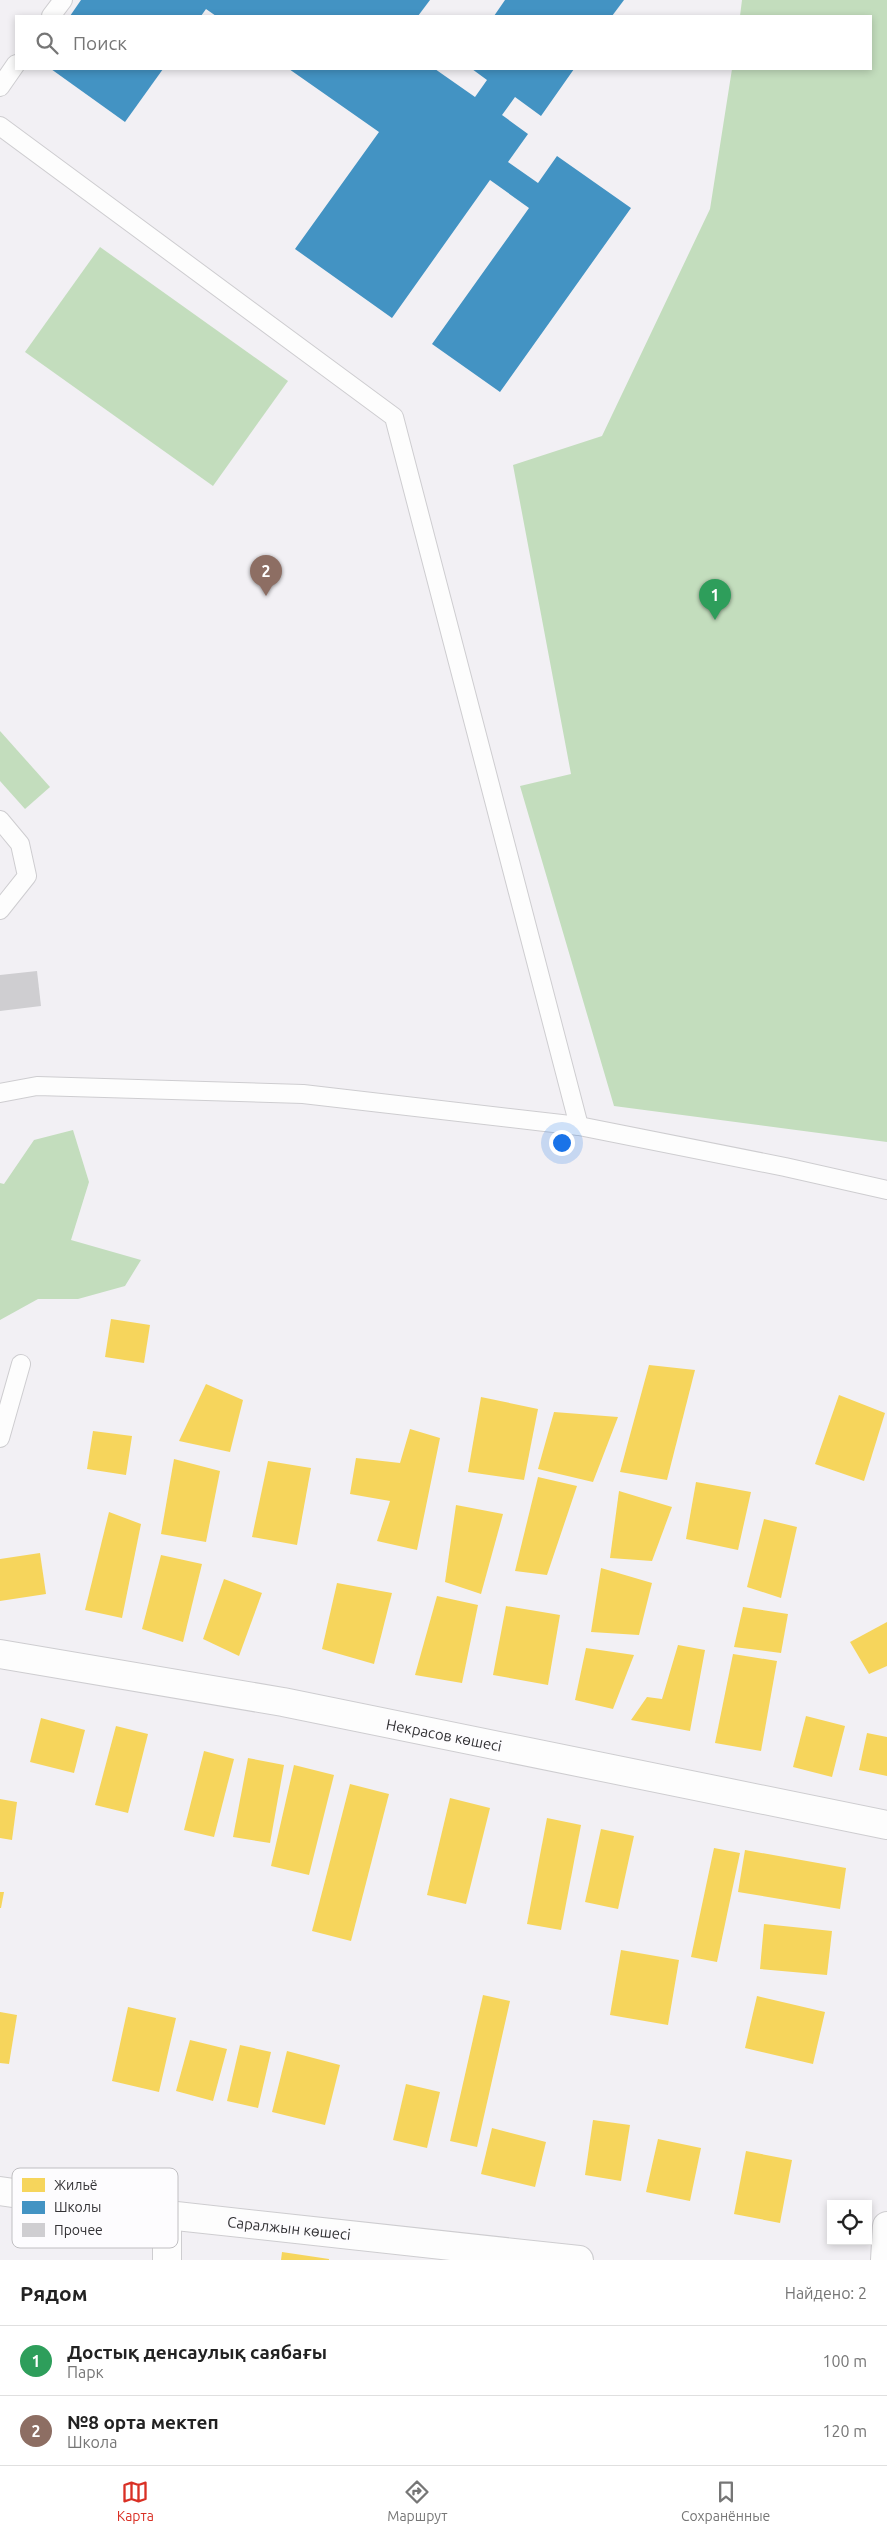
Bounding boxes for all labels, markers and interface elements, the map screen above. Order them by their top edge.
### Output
search box [15,15,872,70]
icon: search [33,29,61,57]
text: Поиск [73,32,127,54]
pin: 2 [250,555,282,596]
pin: 1 [699,579,731,620]
your location [549,1130,575,1156]
street label: Некрасов көшесі [385,1715,503,1755]
legend [12,2168,178,2248]
text: Жильё [54,2177,98,2193]
text: Школы [54,2199,101,2215]
map controls [827,2200,872,2245]
button: locate [827,2200,872,2245]
street label: Саралжын көшесі [226,2213,352,2243]
text: Прочее [54,2222,103,2238]
text: Рядом [20,2281,88,2305]
text: Найдено: 2 [785,2284,867,2302]
text: Достық денсаулық саябағы [67,2341,327,2363]
text: 1 [31,2352,41,2370]
text: 100 m [822,2352,867,2370]
text: Парк [67,2363,104,2381]
text: №8 орта мектеп [67,2411,219,2433]
text: 2 [31,2422,41,2440]
text: 120 m [822,2422,867,2440]
text: Школа [67,2433,117,2451]
tab: Карта [117,2478,154,2524]
tab: Маршрут [387,2478,448,2524]
tab: Сохранённые [681,2478,770,2524]

